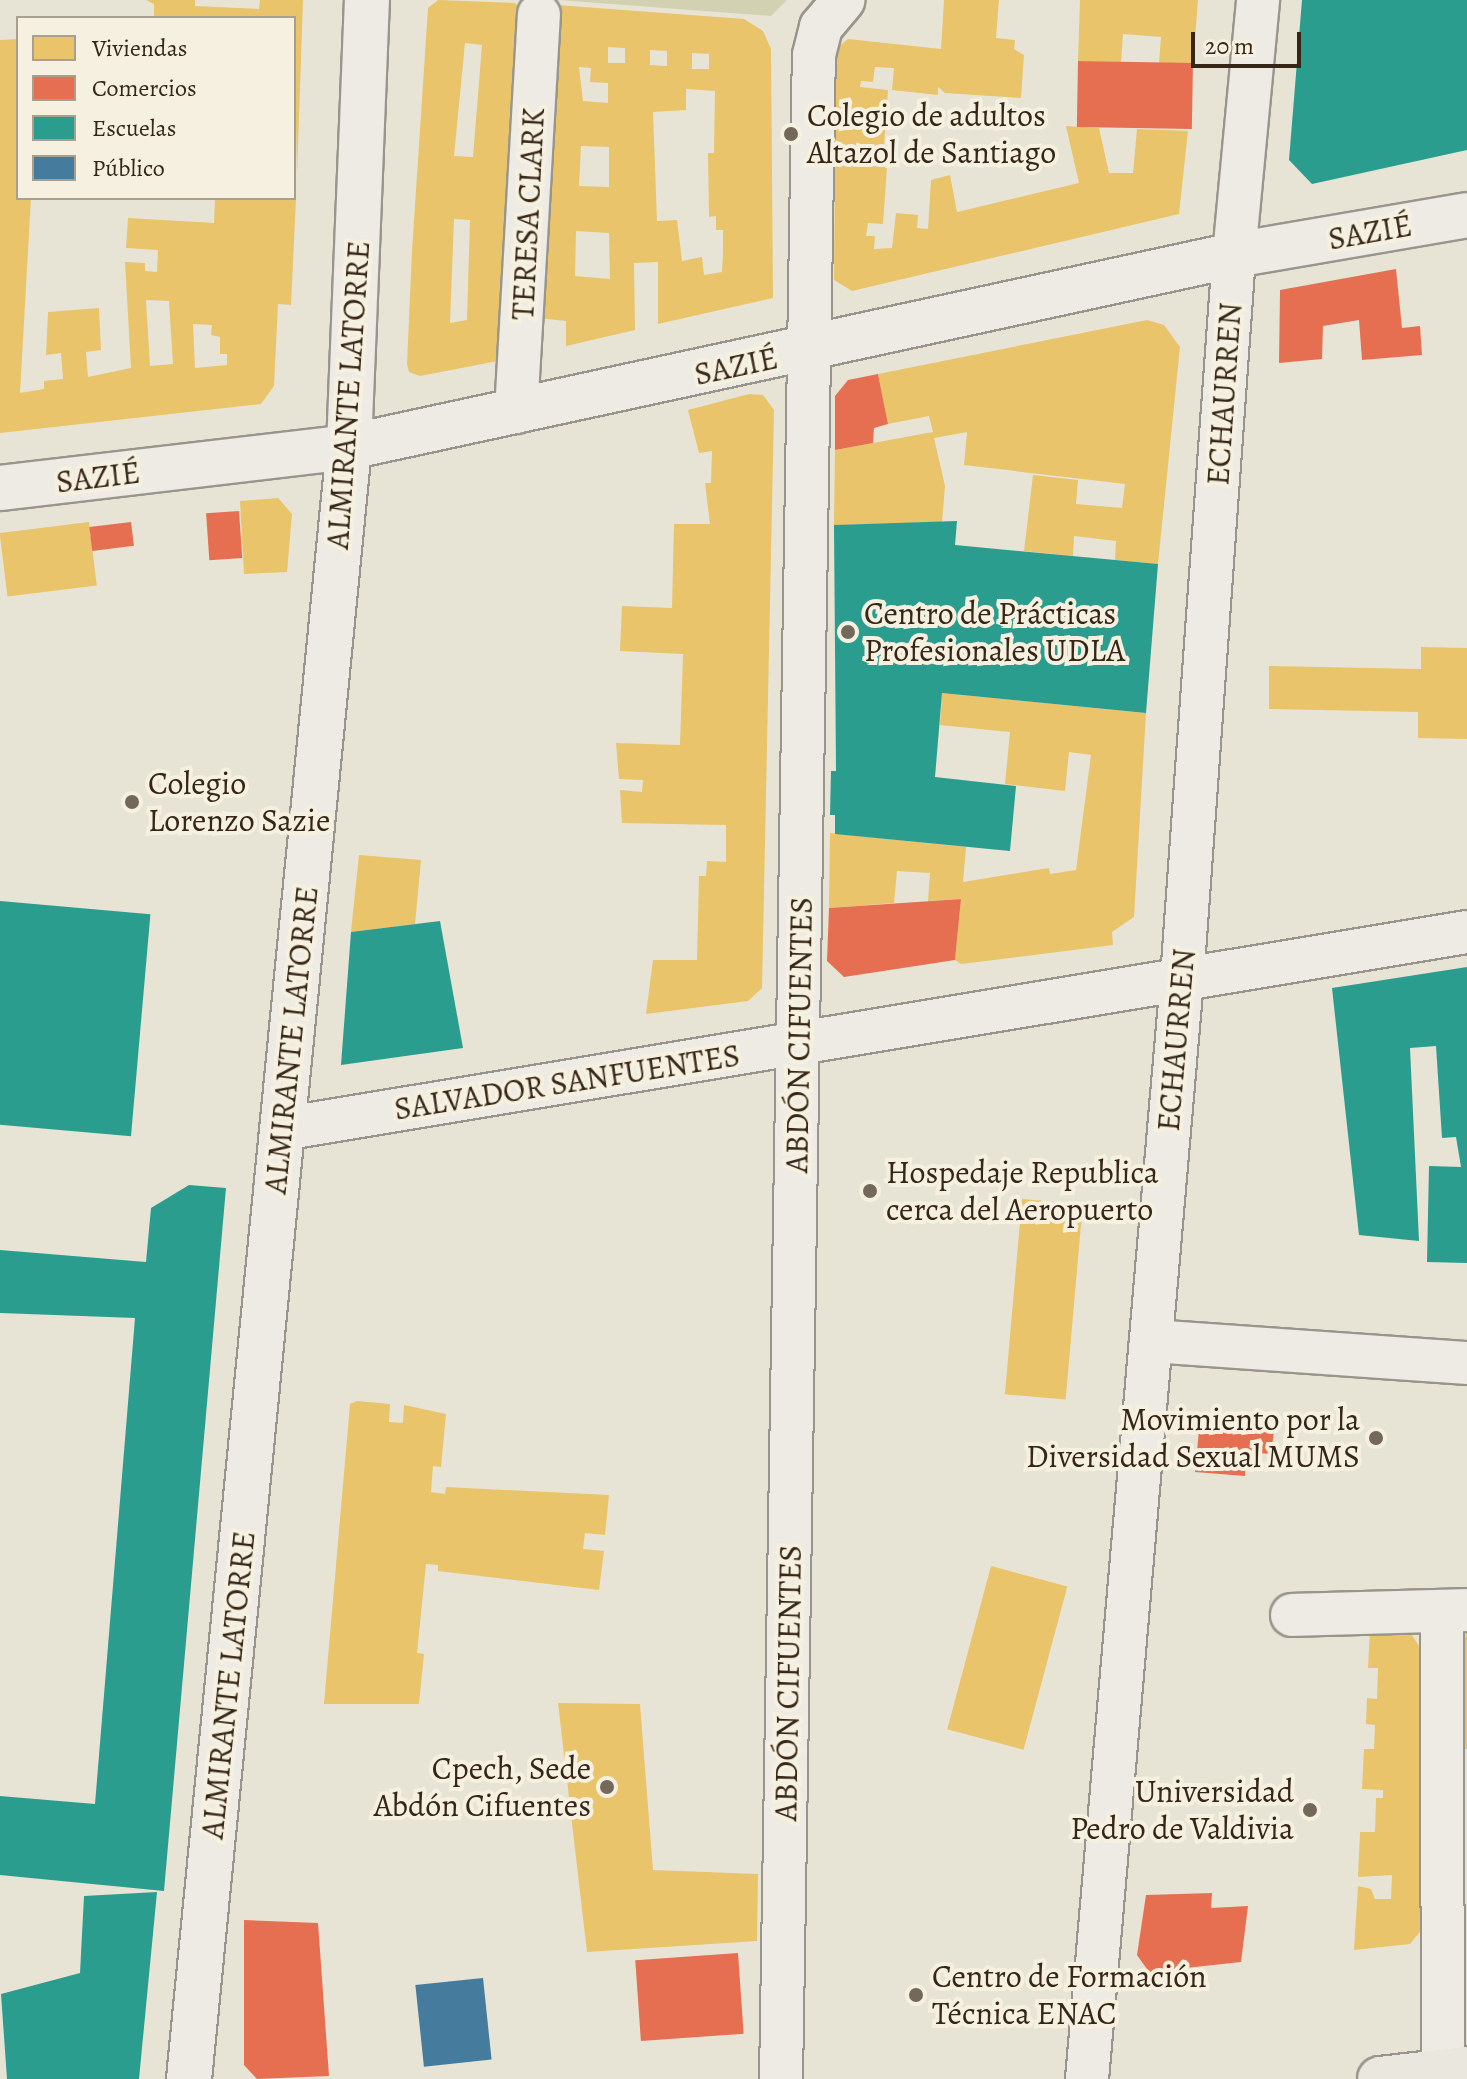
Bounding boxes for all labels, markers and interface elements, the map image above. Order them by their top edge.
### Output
legend [16,16,296,200]
scale bar [1195,16,1305,66]
text: 20 m [1205,30,1254,62]
text: Viviendas [92,32,188,64]
text: Comercios [92,72,197,104]
place label: Colegio de adultos Altazol de Santiago [807,97,1056,172]
street label: TERESA CLARK [503,107,553,321]
text: Escuelas [92,112,176,144]
marker: Colegio de adultos Altazol de Santiago [782,125,800,143]
text: Público [92,152,165,184]
street label: SAZIÉ [1325,206,1415,258]
street label: ALMIRANTE LATORRE [318,240,378,550]
street label: ECHAURREN [1198,301,1250,487]
street label: SAZIÉ [691,338,781,394]
street label: SAZIÉ [54,453,142,501]
place label: Centro de Prácticas Profesionales UDLA [864,595,1125,670]
marker: Centro de Prácticas Profesionales UDLA [839,623,857,641]
place label: Colegio Lorenzo Sazie [148,765,330,840]
marker: Colegio Lorenzo Sazie [123,793,141,811]
street label: ALMIRANTE LATORRE [256,884,326,1196]
street label: ABDÓN CIFUENTES [777,897,821,1173]
street label: ECHAURREN [1149,947,1203,1133]
street label: SALVADOR SANFUENTES [391,1036,743,1128]
place label: Hospedaje Republica cerca del Aeropuerto [886,1154,1159,1229]
marker: Hospedaje Republica cerca del Aeropuerto [861,1182,879,1200]
place label: Movimiento por la Diversidad Sexual MUMS [1026,1401,1360,1476]
marker: Movimiento por la Diversidad Sexual MUMS [1367,1429,1385,1447]
street label: ALMIRANTE LATORRE [193,1529,263,1841]
street label: ABDÓN CIFUENTES [766,1545,810,1821]
place label: Cpech, Sede Abdón Cifuentes [374,1750,591,1825]
place label: Universidad Pedro de Valdivia [1070,1773,1294,1848]
marker: Cpech, Sede Abdón Cifuentes [598,1778,616,1796]
marker: Universidad Pedro de Valdivia [1301,1801,1319,1819]
place label: Centro de Formación Técnica ENAC [932,1958,1207,2033]
marker: Centro de Formación Técnica ENAC [907,1986,925,2004]

